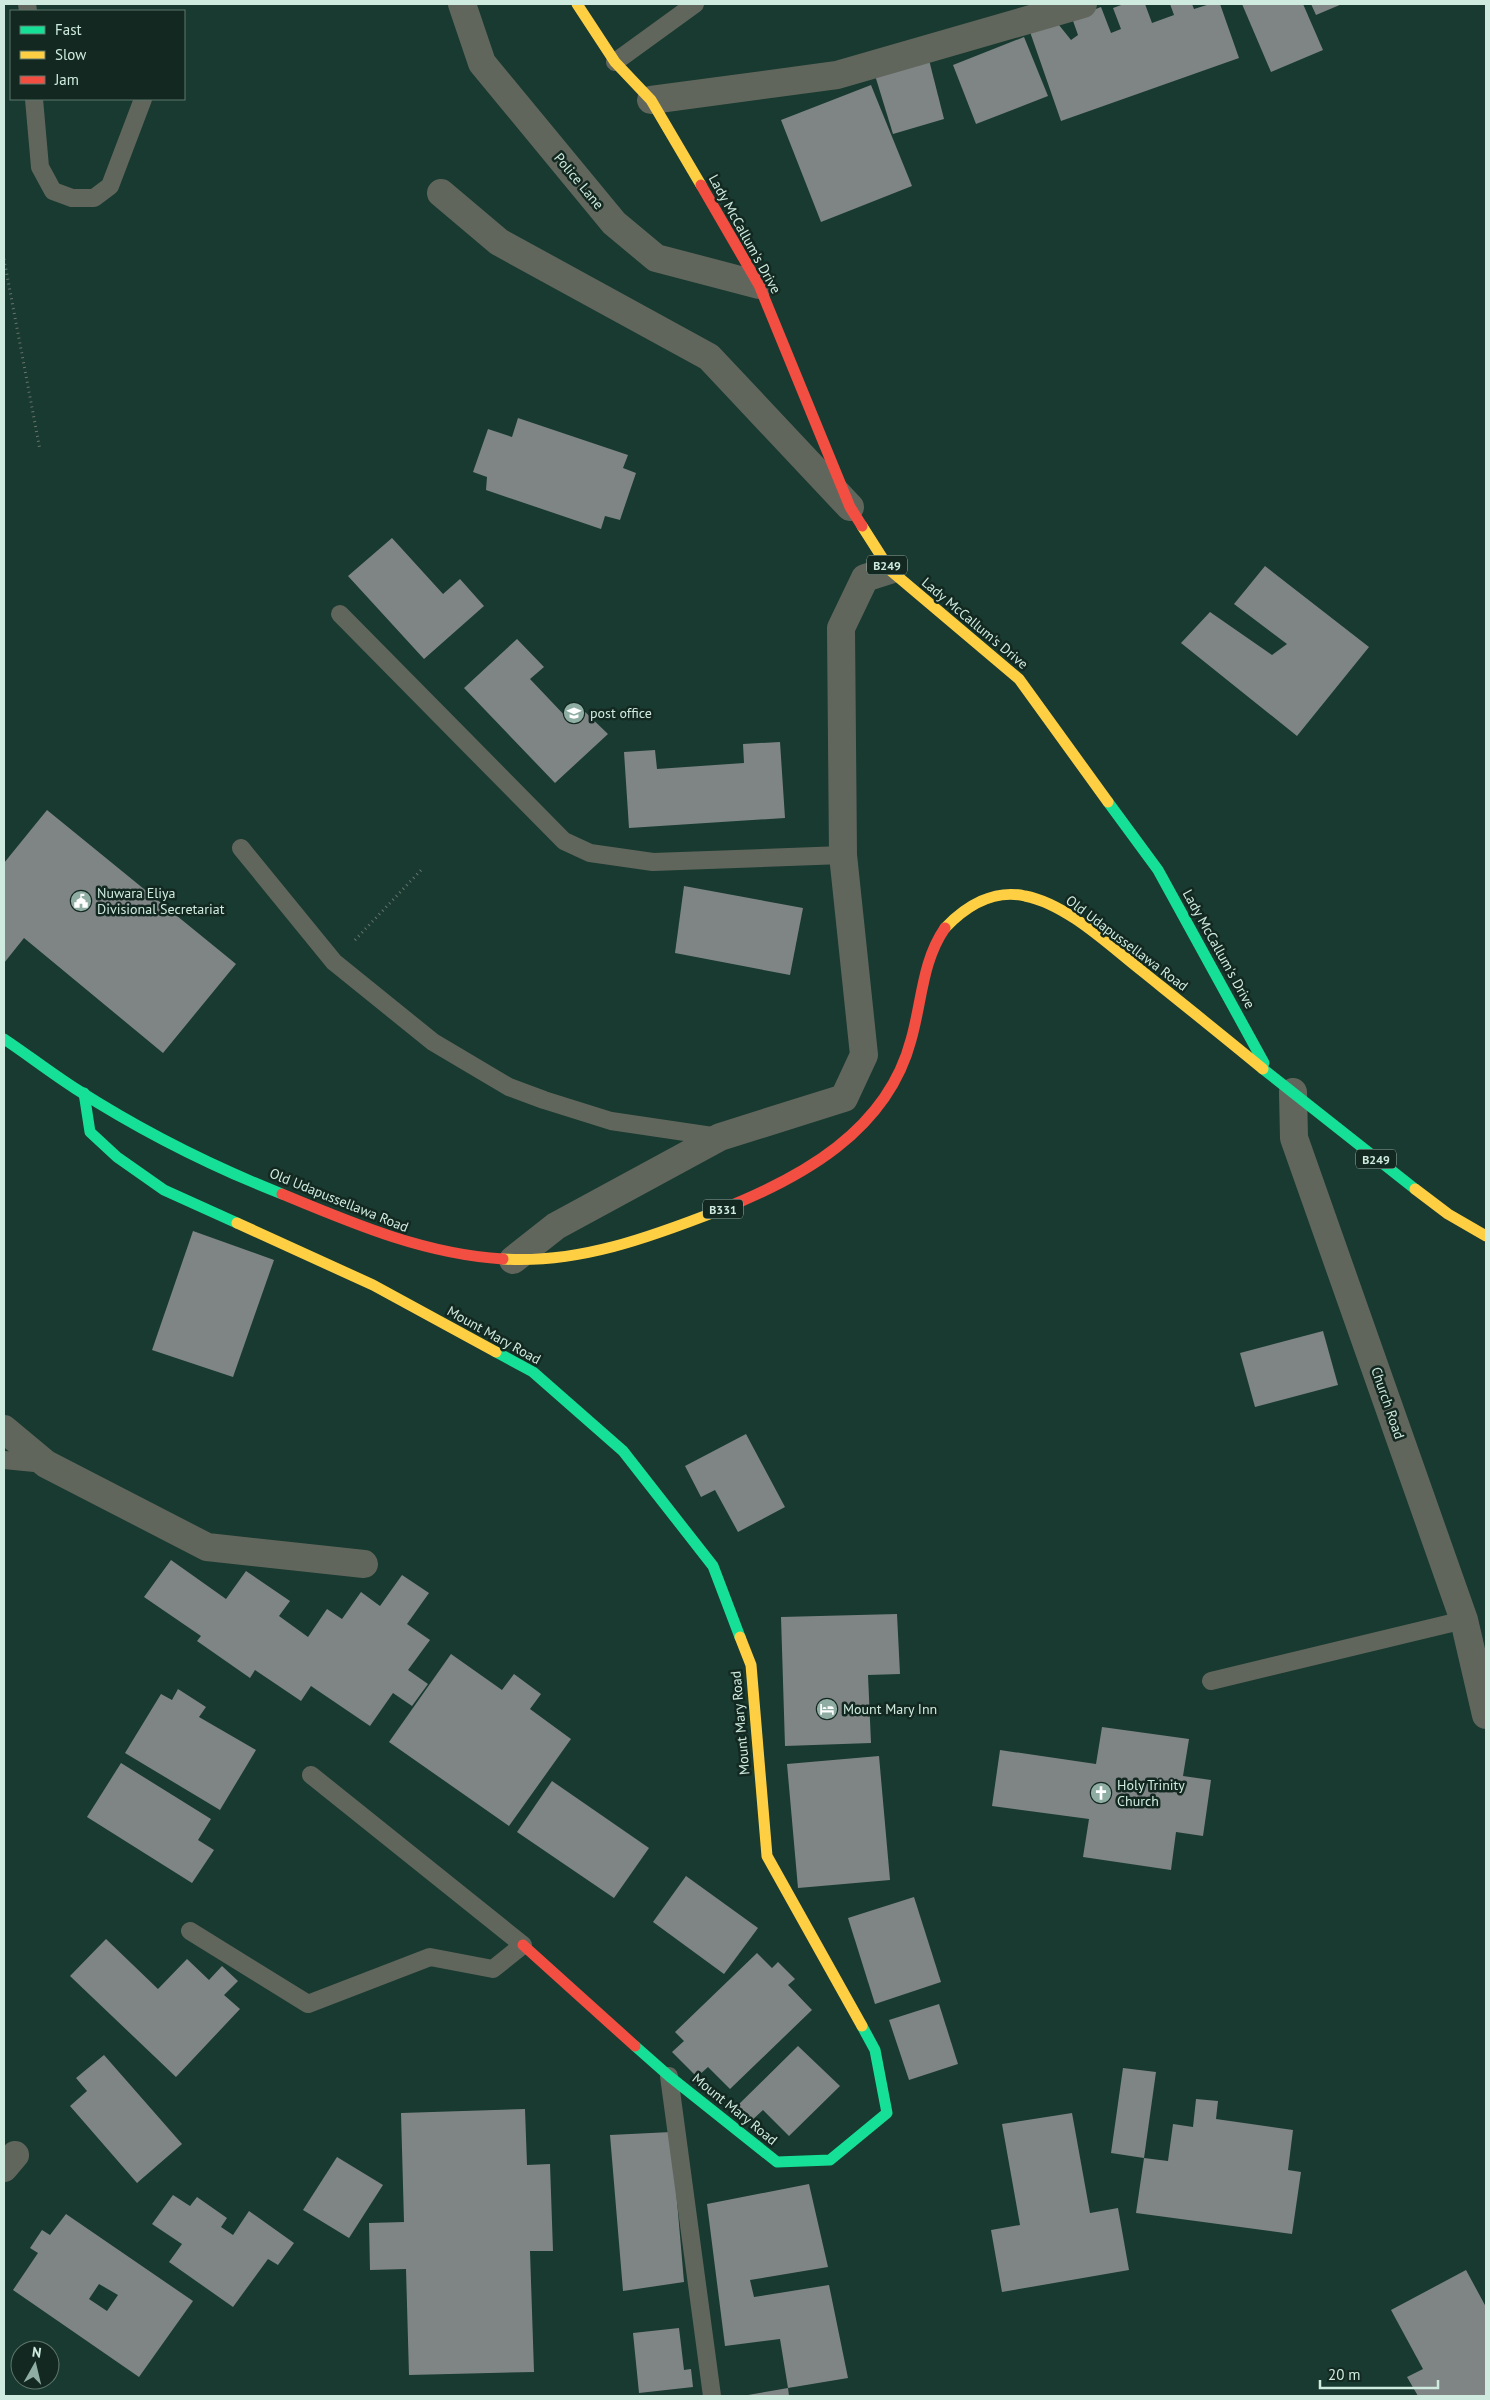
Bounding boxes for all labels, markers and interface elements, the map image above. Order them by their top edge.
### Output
legend [10,10,185,100]
text: Fast [55,20,82,39]
text: Slow [55,45,86,64]
text: Jam [54,70,79,89]
street label: Police Lane [550,149,608,213]
street label: Lady McCallum's Drive [705,171,785,297]
road number: B249 [867,556,907,574]
street label: Lady McCallum's Drive [918,573,1032,673]
school or university icon: post office [562,701,586,725]
place label: post office [590,704,652,722]
place label: Nuwara Eliya Divisional Secretariat [97,884,225,918]
street label: Lady McCallum's Drive [1179,886,1259,1012]
public building icon: Nuwara Eliya Divisional Secretariat [69,889,93,913]
street label: Old Udapussellawa Road [1062,891,1192,995]
road number: B249 [1356,1150,1396,1168]
street label: Old Udapussellawa Road [267,1164,411,1236]
road number: B331 [703,1200,743,1218]
street label: Mount Mary Road [444,1302,544,1368]
street label: Church Road [1367,1364,1409,1442]
street label: Mount Mary Road [726,1670,754,1776]
hotel icon: Mount Mary Inn [815,1697,839,1721]
place label: Mount Mary Inn [843,1700,937,1718]
place label: Holy Trinity Church [1117,1776,1185,1810]
church icon: Holy Trinity Church [1089,1781,1113,1805]
street label: Mount Mary Road [689,2069,781,2149]
north arrow [10,2340,60,2390]
text: N [31,2343,43,2362]
scale bar [1320,2358,1438,2390]
text: 20 m [1328,2365,1361,2384]

